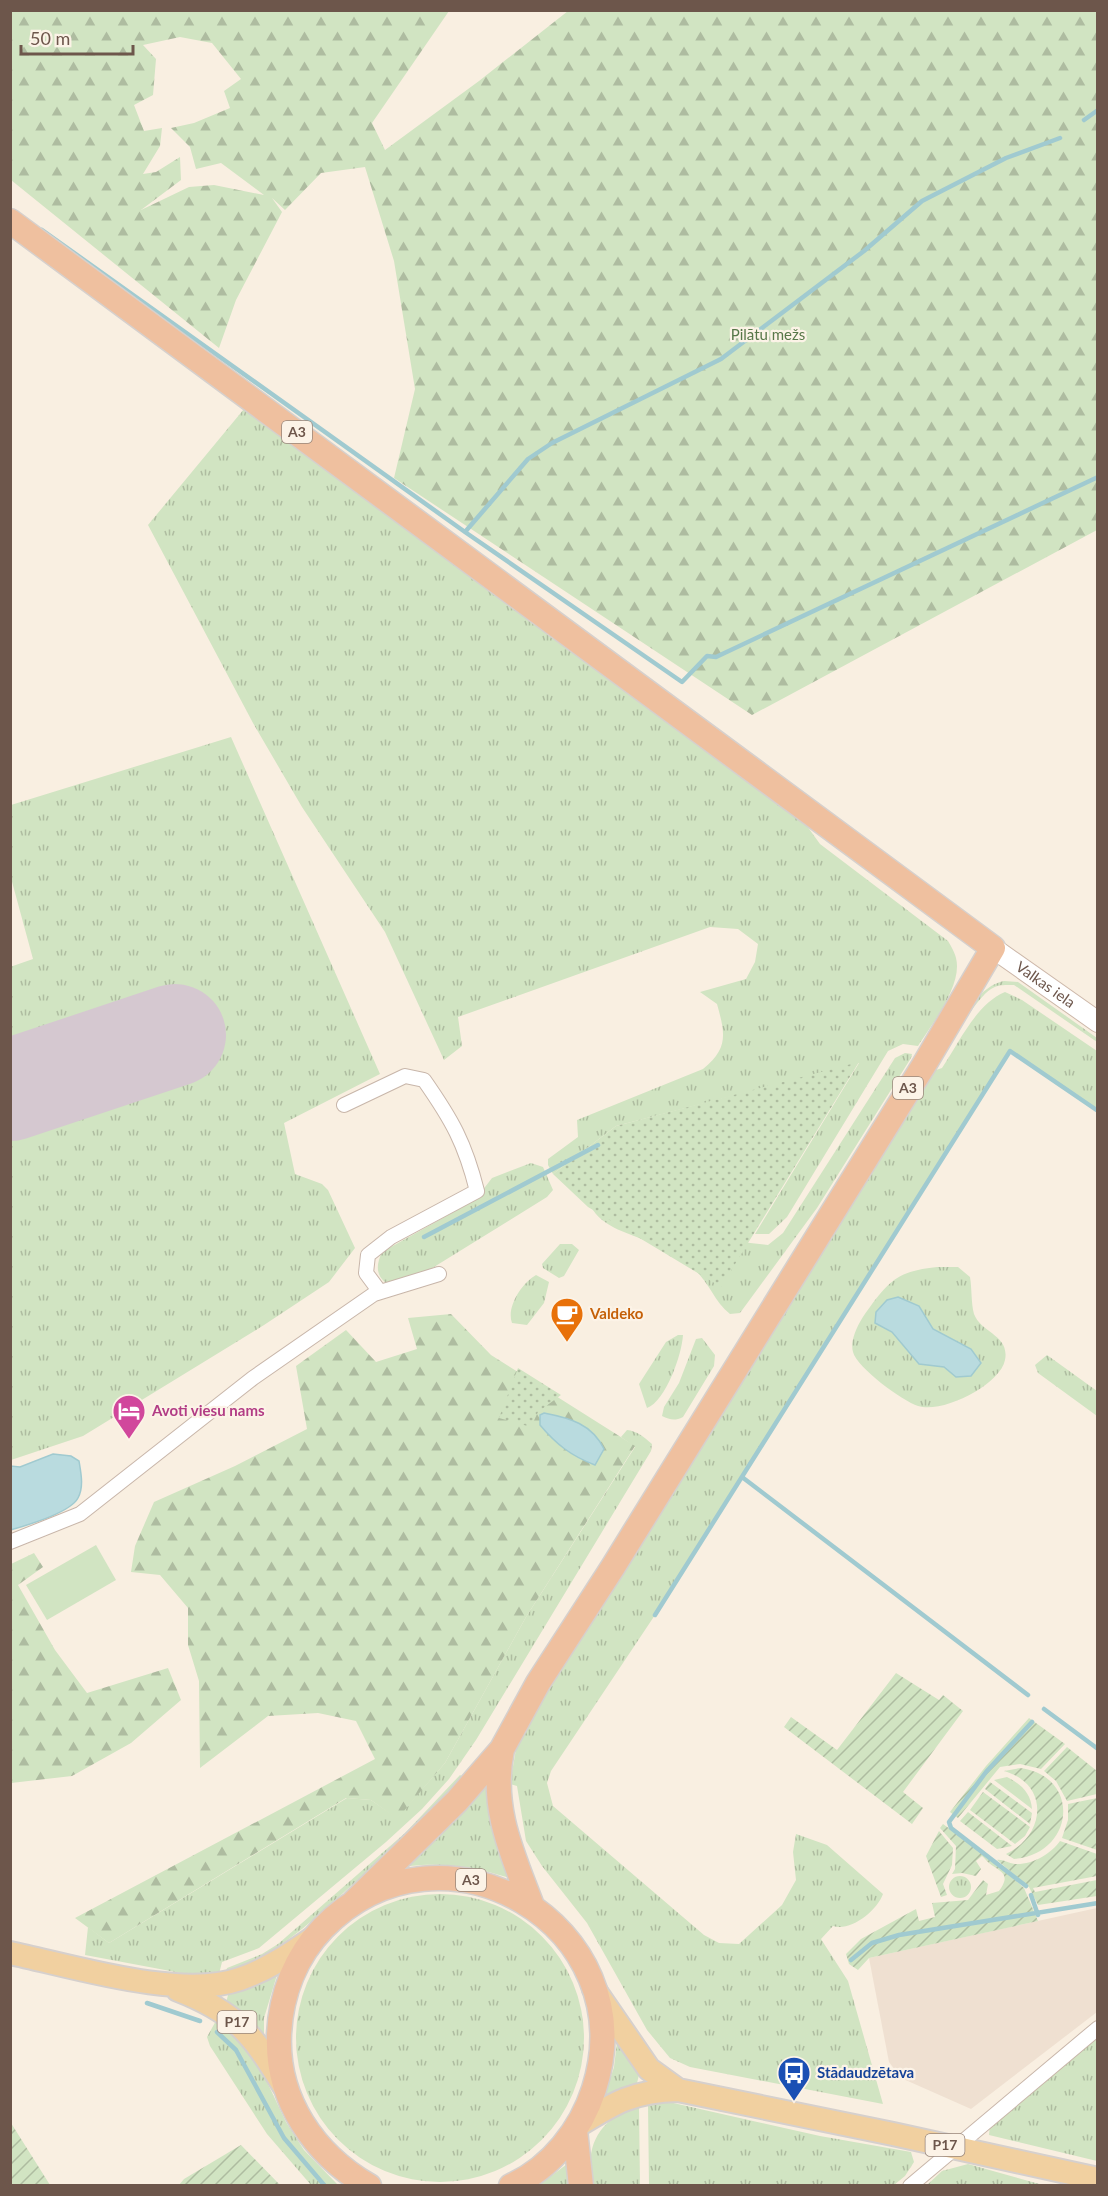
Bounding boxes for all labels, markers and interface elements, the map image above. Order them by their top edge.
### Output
scale bar [21,18,134,56]
text: 50 m [30,27,70,49]
park label: Pilātu mežs [731,325,805,343]
road number: A3 [282,421,312,443]
street label: Valkas iela [1013,957,1079,1011]
road number: A3 [893,1077,923,1099]
cafe icon: Valdeko [549,1296,585,1343]
place label: Valdeko [589,1304,644,1322]
hotel icon: Avoti viesu nams [111,1393,147,1440]
place label: Avoti viesu nams [151,1401,265,1419]
road number: A3 [456,1869,486,1891]
road number: P17 [218,2011,256,2033]
bus stop icon: Stādaudzētava [776,2055,812,2102]
place label: Stādaudzētava [817,2063,914,2081]
road number: P17 [926,2134,964,2156]

